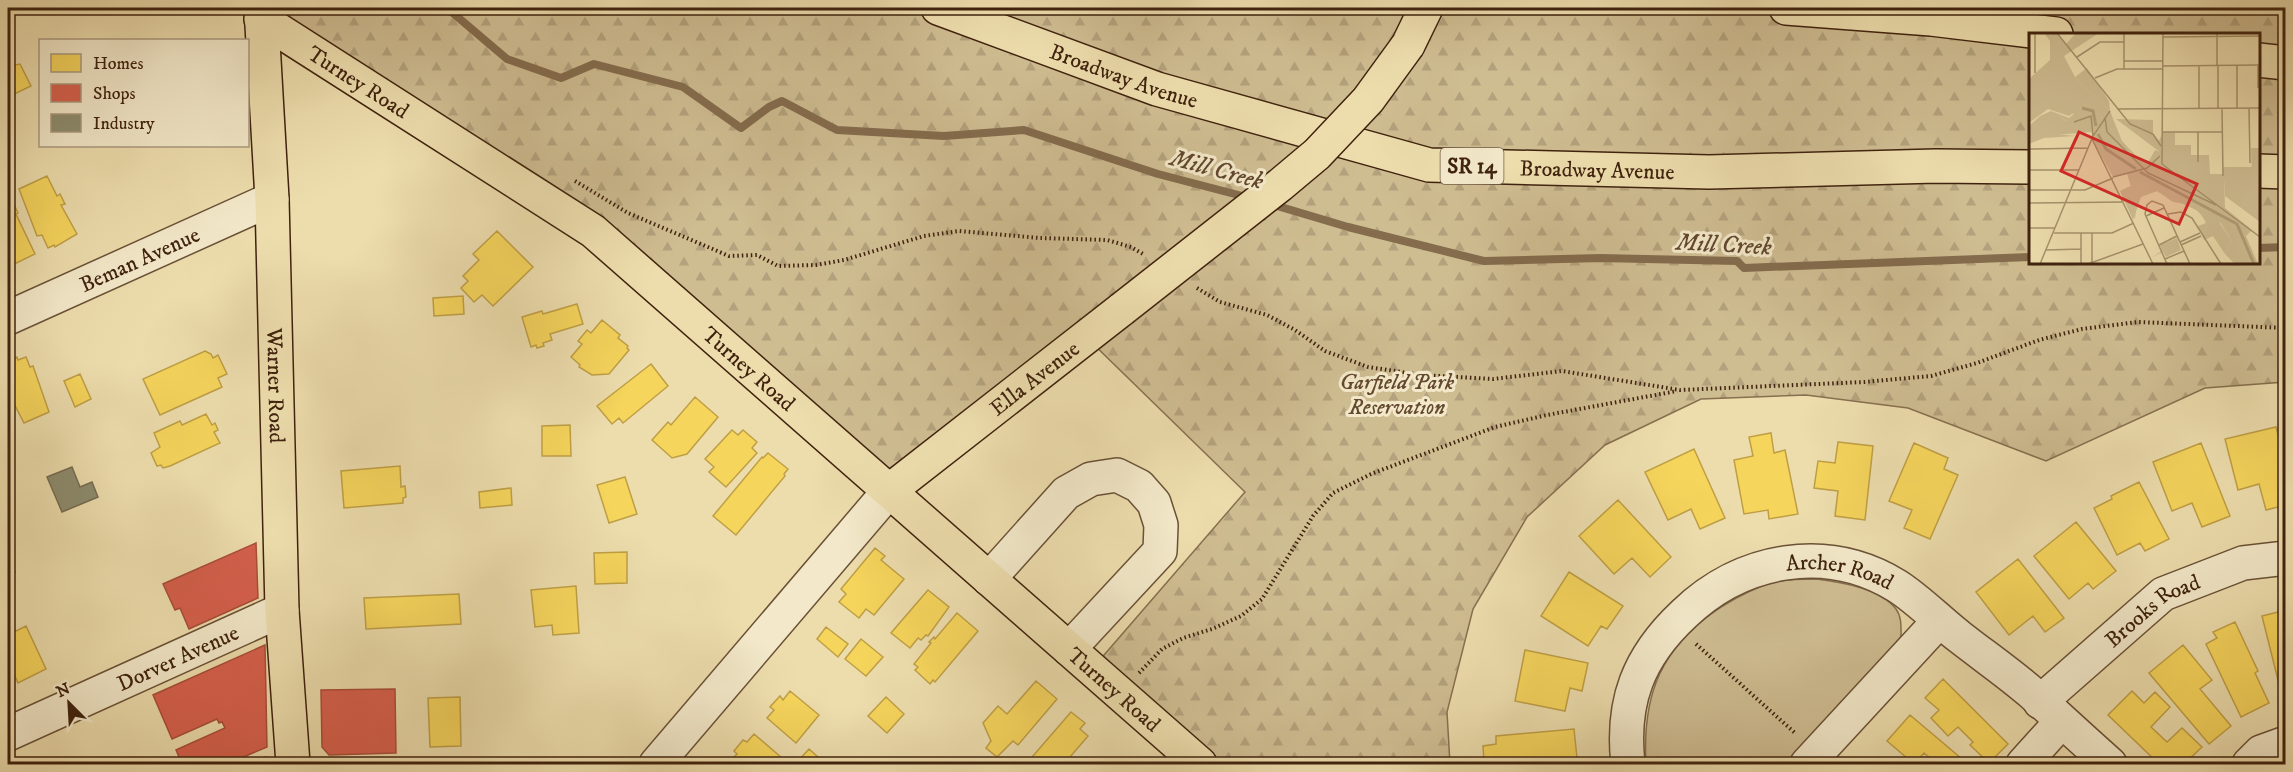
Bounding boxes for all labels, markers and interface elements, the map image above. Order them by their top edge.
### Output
inset map [2029,33,2260,264]
legend [39,39,249,147]
street label: Broadway Avenue [1046,39,1201,115]
street label: Turney Road [302,40,414,125]
text: Homes [93,53,144,75]
text: Shops [93,83,136,105]
text: Industry [93,113,155,135]
water label: Mill Creek [1165,143,1267,197]
road number: SR 14 [1440,148,1504,184]
street label: Broadway Avenue [1519,155,1675,186]
street label: Beman Avenue [76,221,204,299]
water label: Mill Creek [1674,227,1772,262]
street label: Turney Road [696,321,801,418]
street label: Warner Road [260,327,290,444]
street label: Ella Avenue [985,336,1085,422]
park label: Garfield Park Reservation [1340,369,1455,421]
street label: Archer Road [1784,549,1898,596]
street label: Brooks Road [2100,569,2204,654]
street label: Dorver Avenue [113,619,243,698]
street label: Turney Road [1061,642,1166,738]
north arrow [39,673,99,733]
text: N [53,678,73,702]

